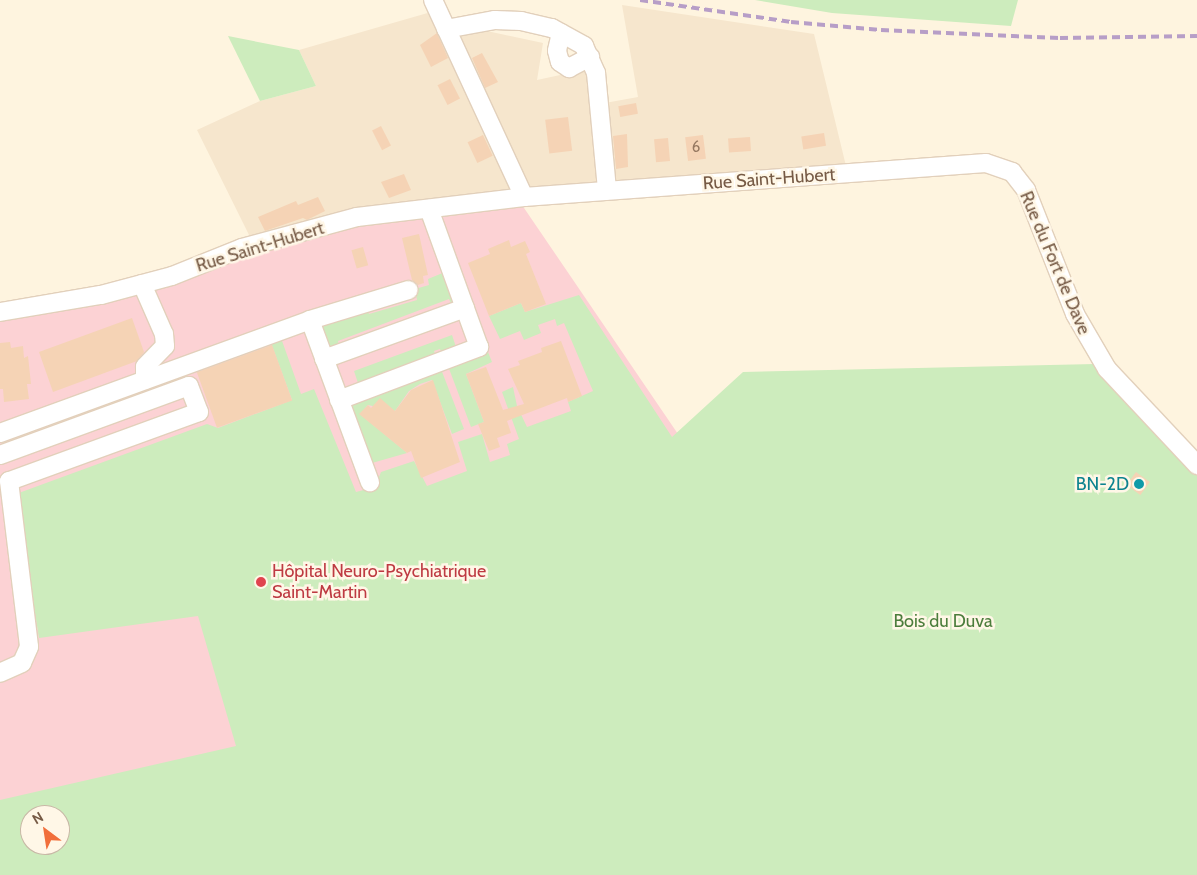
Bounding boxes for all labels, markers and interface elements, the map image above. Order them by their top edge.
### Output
house number: 6 [692,139,700,157]
street label: Rue Saint-Hubert [702,164,836,194]
street label: Rue du Fort de Dave [1015,188,1095,338]
street label: Rue Saint-Hubert [193,217,327,277]
place label: BN-2D [1076,473,1129,495]
marker: BN-2D [1133,478,1145,490]
place label: Hôpital Neuro-Psychiatrique Saint-Martin [272,561,486,604]
marker: Hôpital Neuro-Psychiatrique Saint-Martin [254,575,268,589]
park label: Bois du Duva [893,610,993,632]
north arrow [20,805,70,855]
text: N [29,808,47,828]

